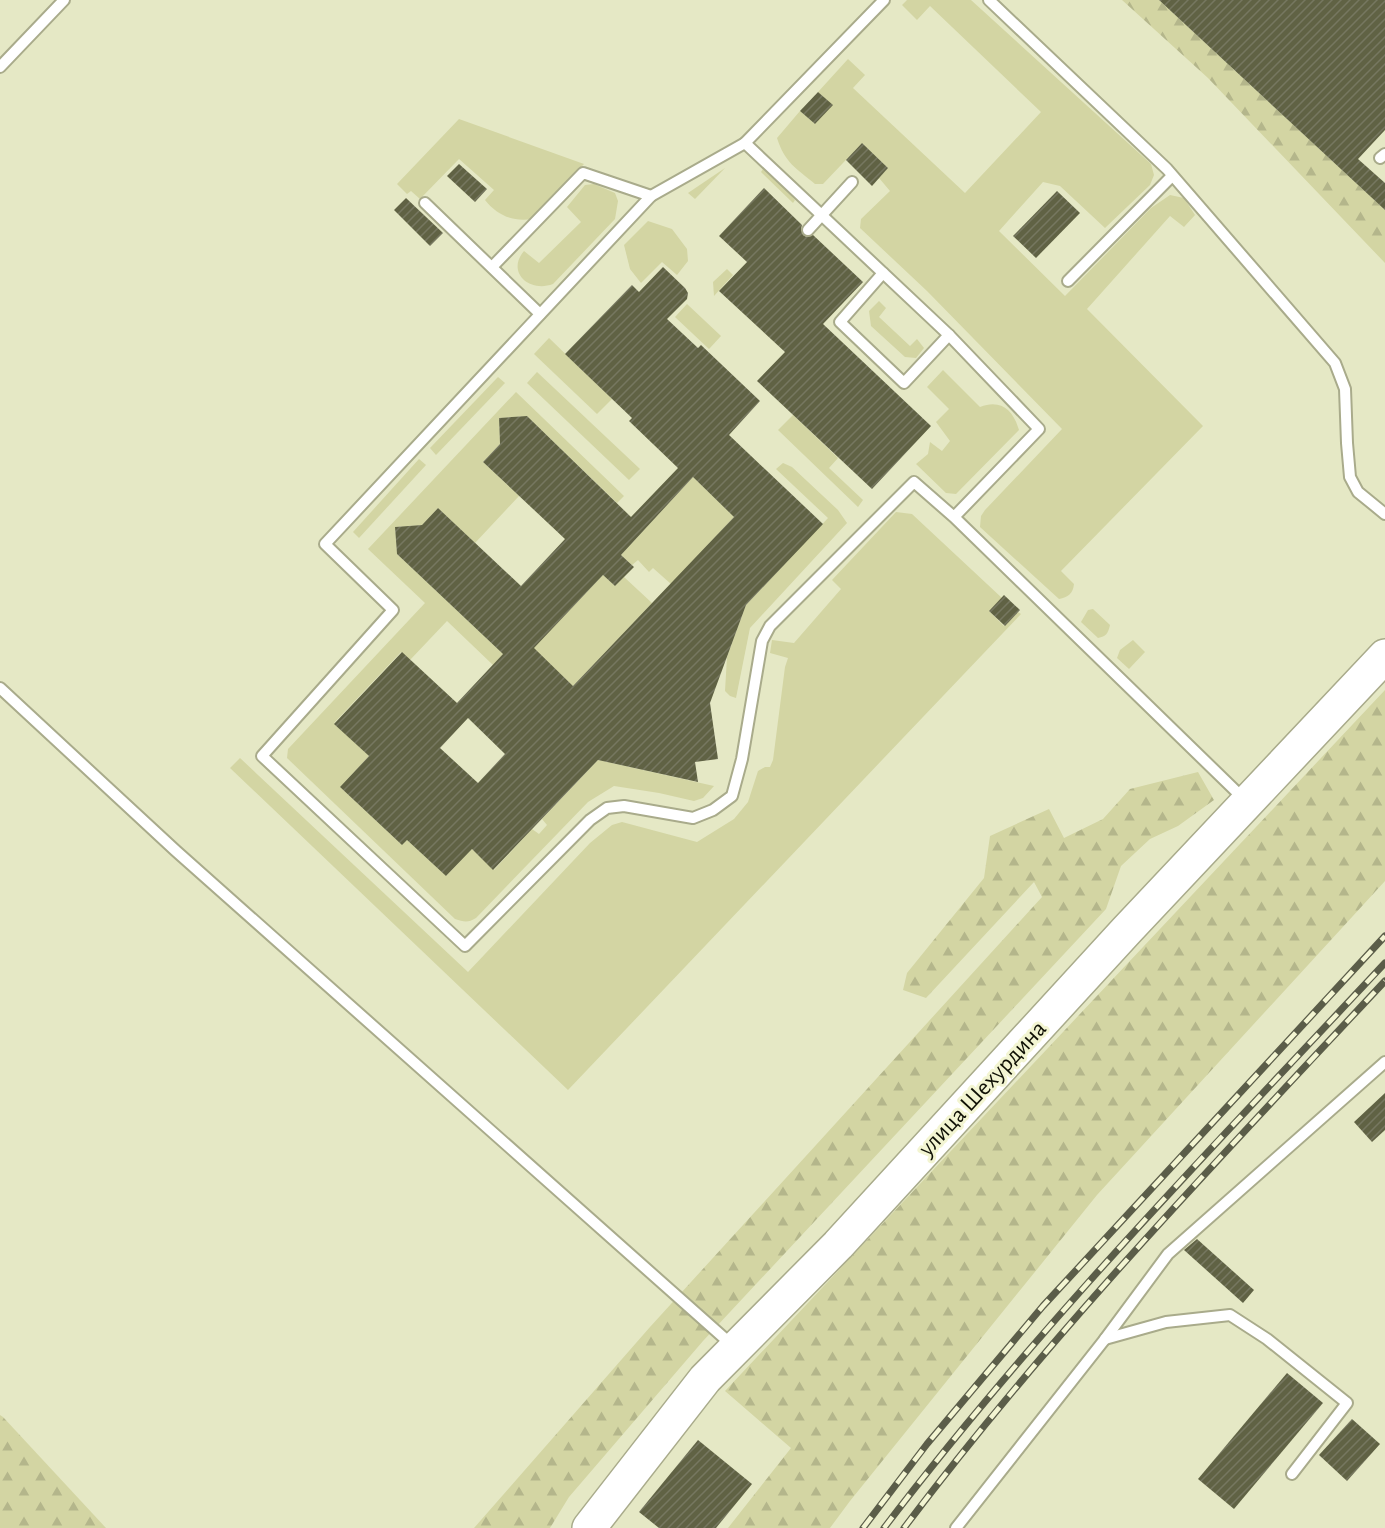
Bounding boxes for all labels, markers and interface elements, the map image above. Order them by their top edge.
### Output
street label: улица Шехурдина [914,1016,1051,1162]

